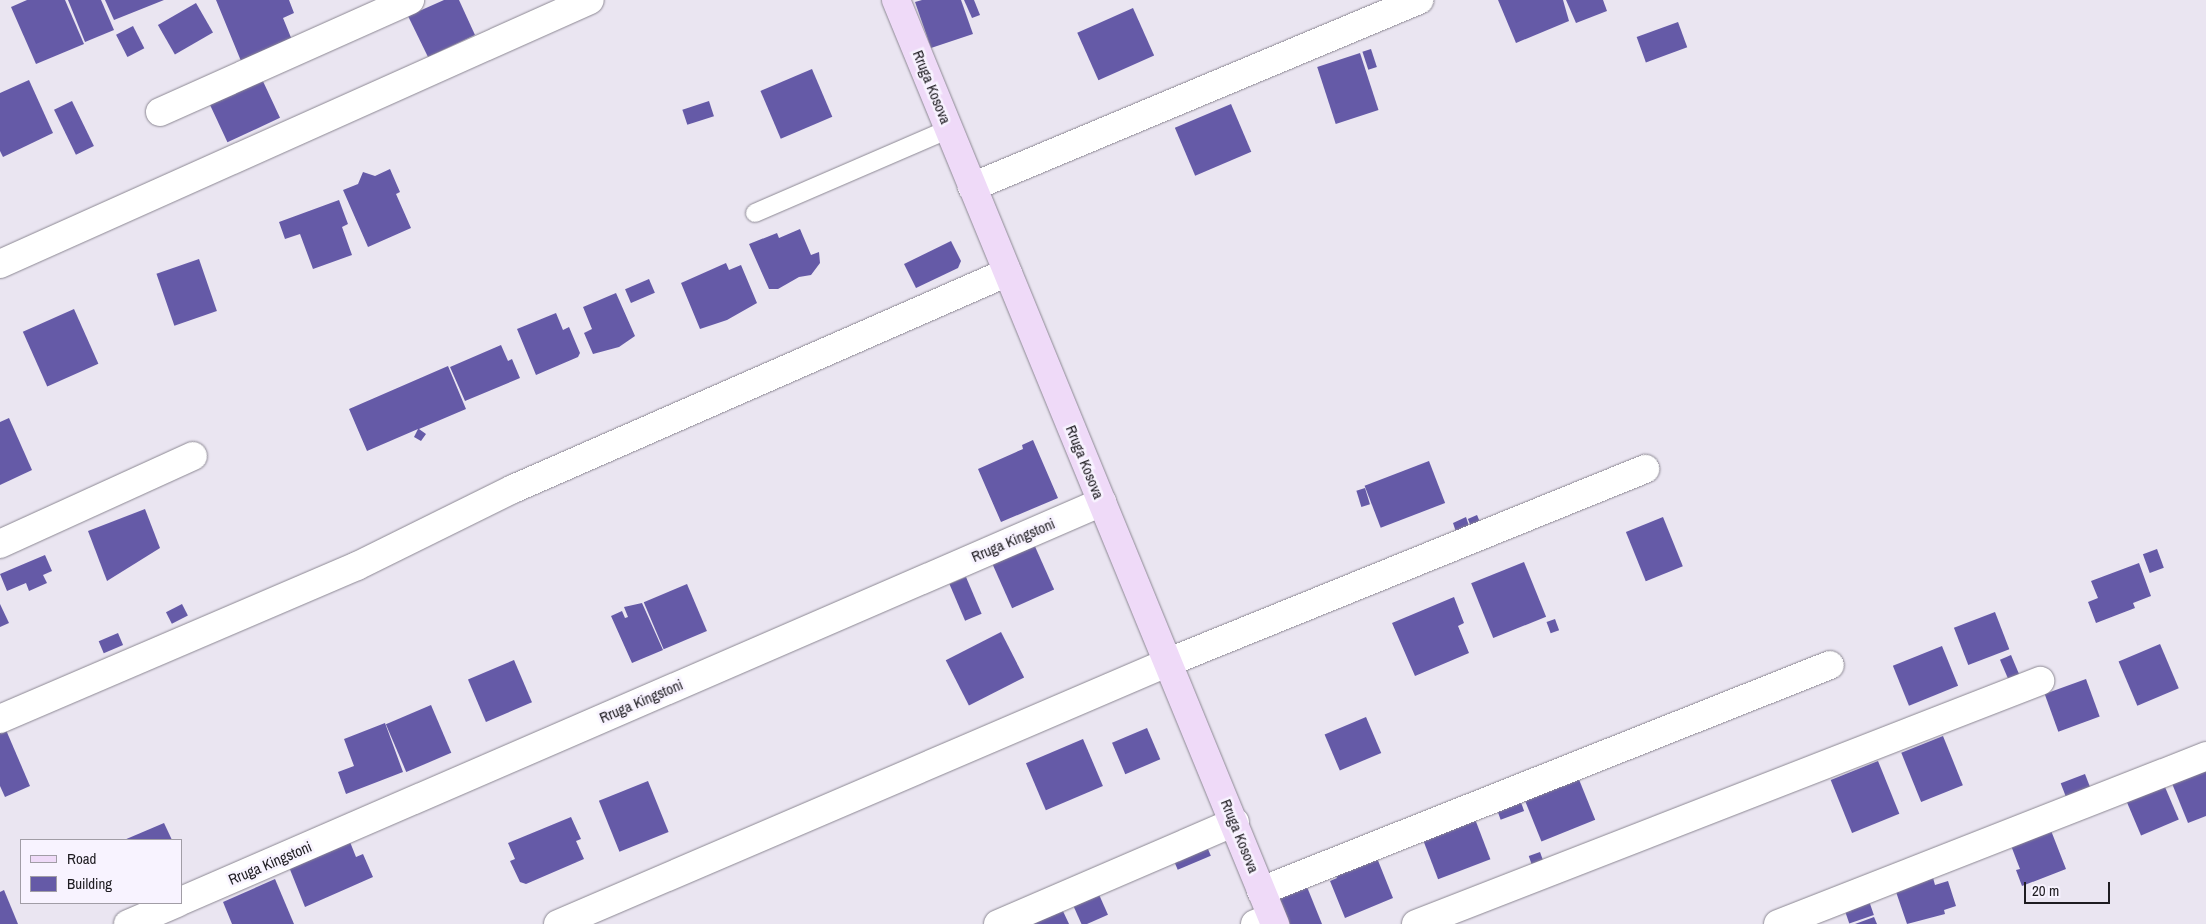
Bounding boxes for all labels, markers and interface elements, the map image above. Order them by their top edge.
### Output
street label: Rruga Kosova [909,47,955,127]
street label: Rruga Kosova [1062,422,1108,502]
street label: Rruga Kingstoni [969,514,1057,566]
street label: Rruga Kingstoni [597,675,685,727]
street label: Rruga Kosova [1217,796,1263,876]
street label: Rruga Kingstoni [226,837,314,889]
legend [20,839,182,904]
text: Road [67,848,96,869]
scale bar [2026,872,2112,904]
text: Building [67,873,112,894]
text: 20 m [2032,880,2059,901]

